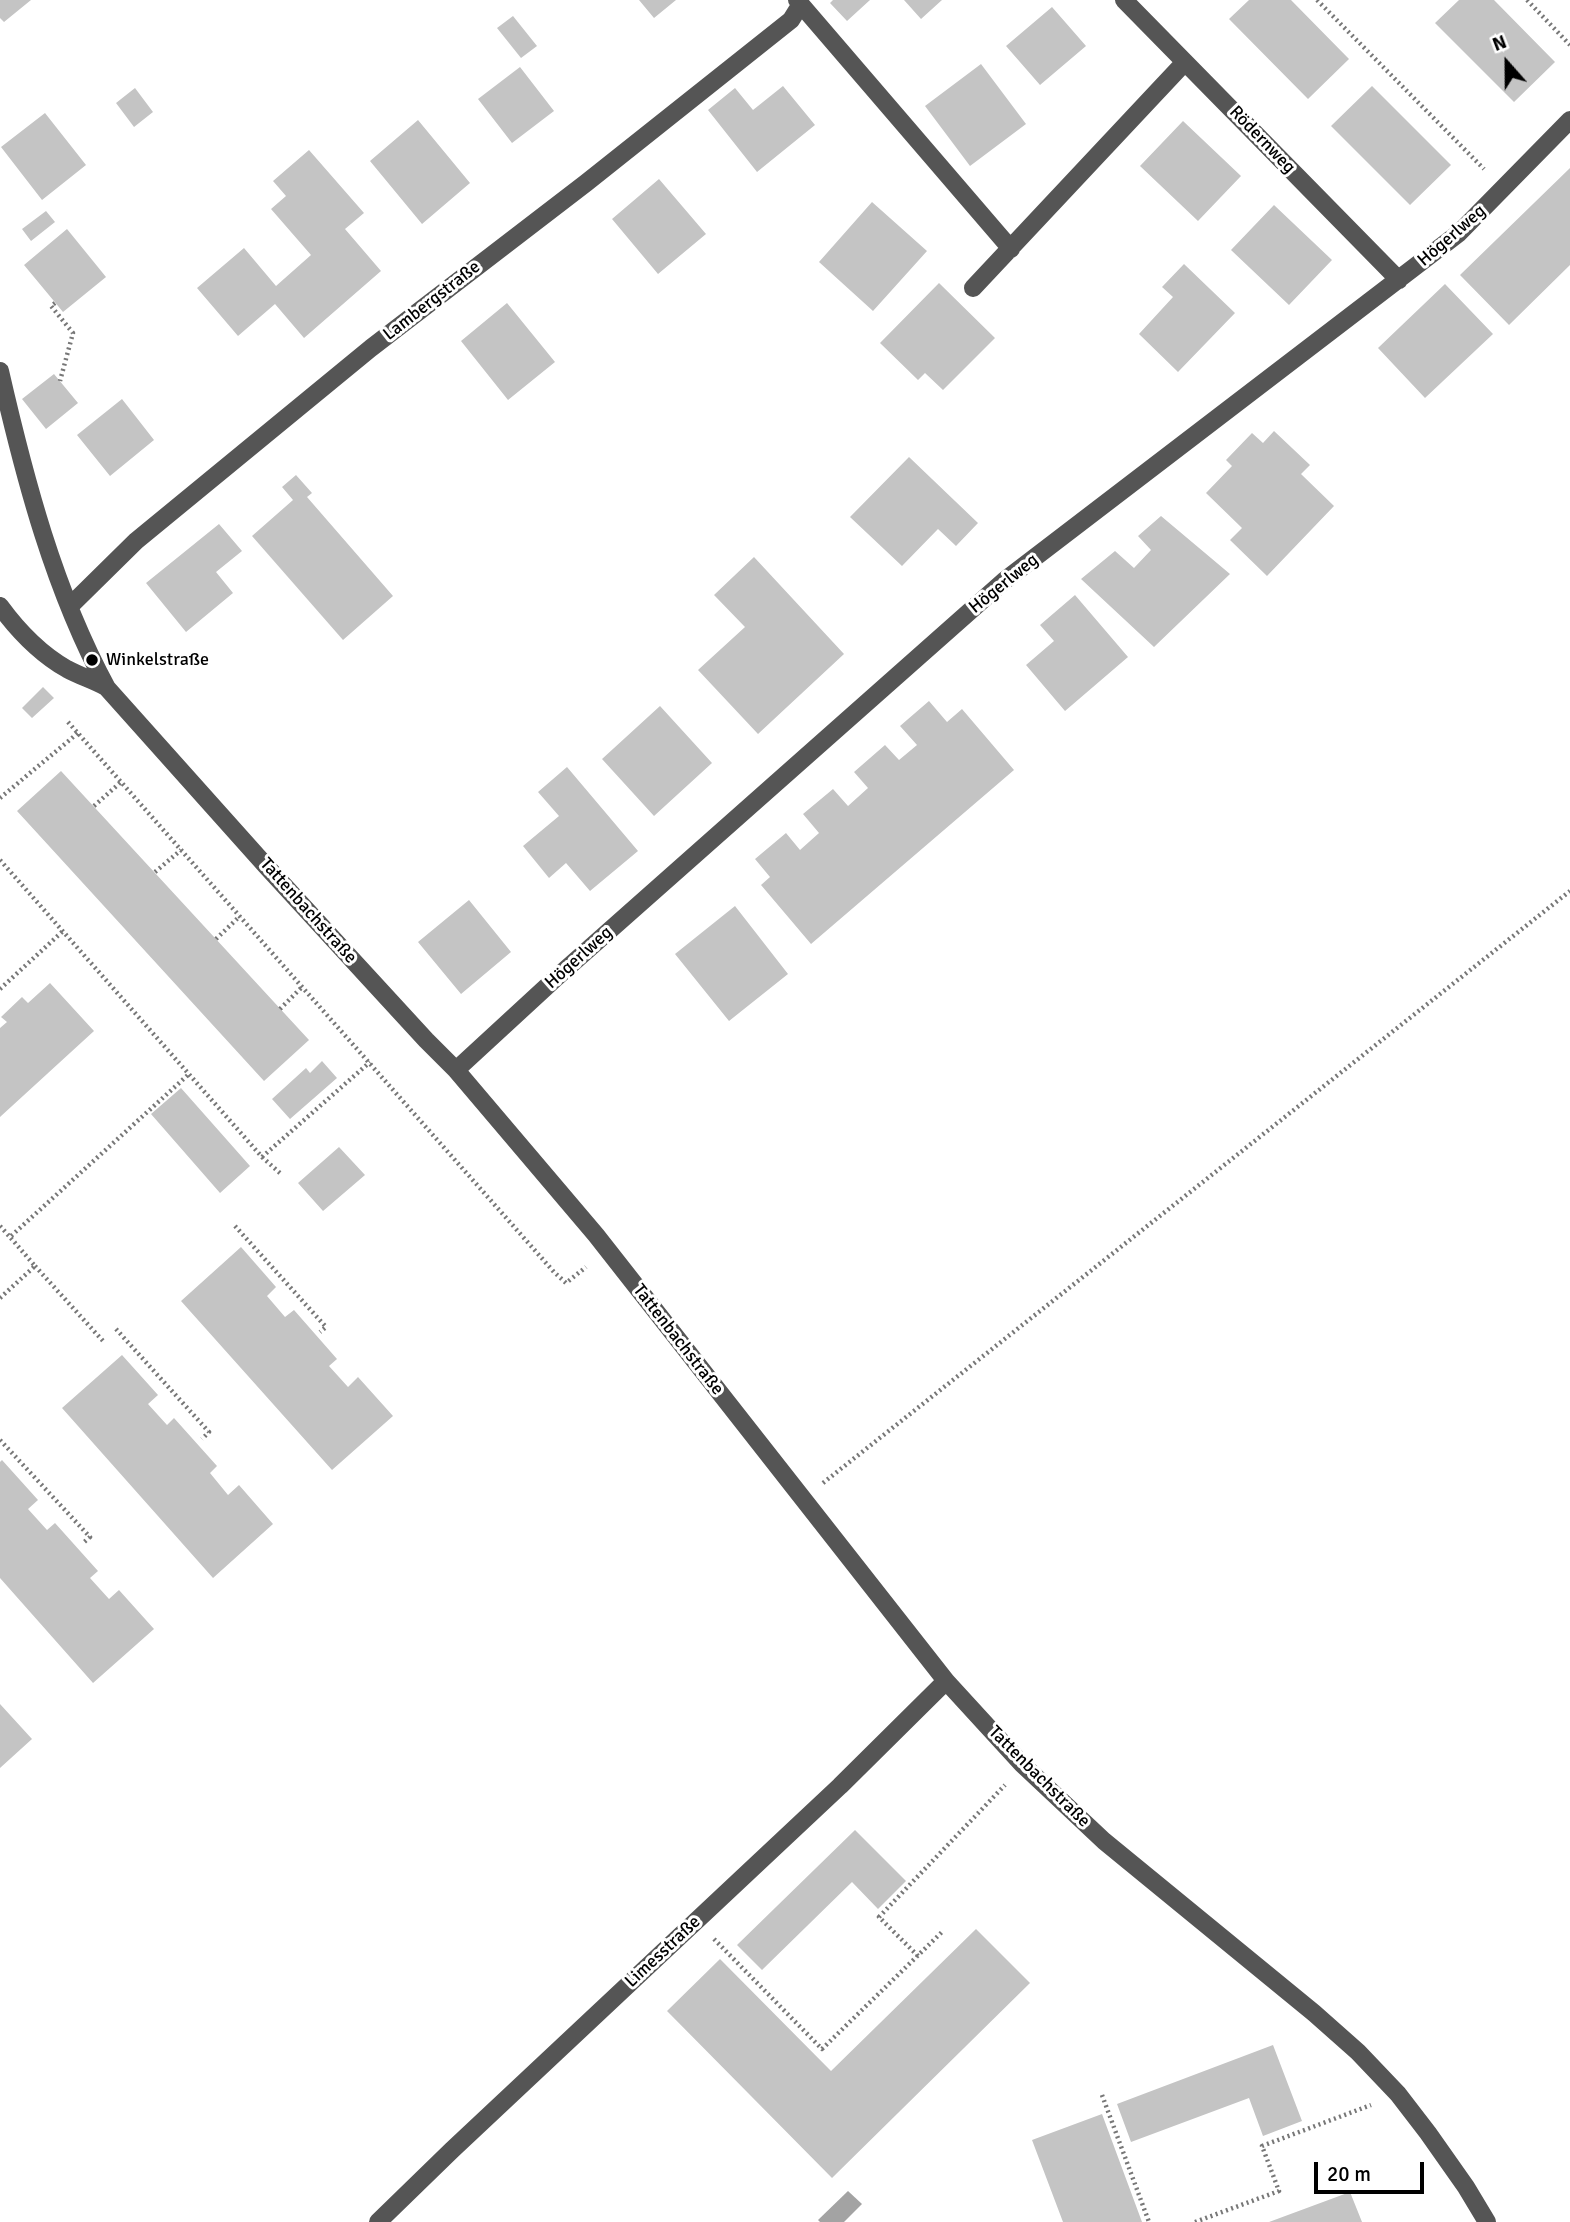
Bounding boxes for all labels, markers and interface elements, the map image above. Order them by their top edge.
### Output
north arrow [1472,28,1542,98]
text: N [1489,30,1510,57]
street label: Rödernweg [1224,102,1300,178]
street label: Högerlweg [1414,201,1490,271]
street label: Lambergstraße [379,256,485,346]
street label: Högerlweg [965,549,1043,619]
place label: Winkelstraße [106,649,209,671]
marker: Winkelstraße [84,652,100,668]
street label: Tattenbachstraße [255,854,361,968]
street label: Högerlweg [541,922,617,994]
street label: Tattenbachstraße [628,1280,728,1400]
street label: Tattenbachstraße [984,1722,1094,1832]
street label: Limesstraße [621,1912,705,1992]
scale bar [1318,2148,1428,2192]
text: 20 m [1327,2161,1371,2187]

